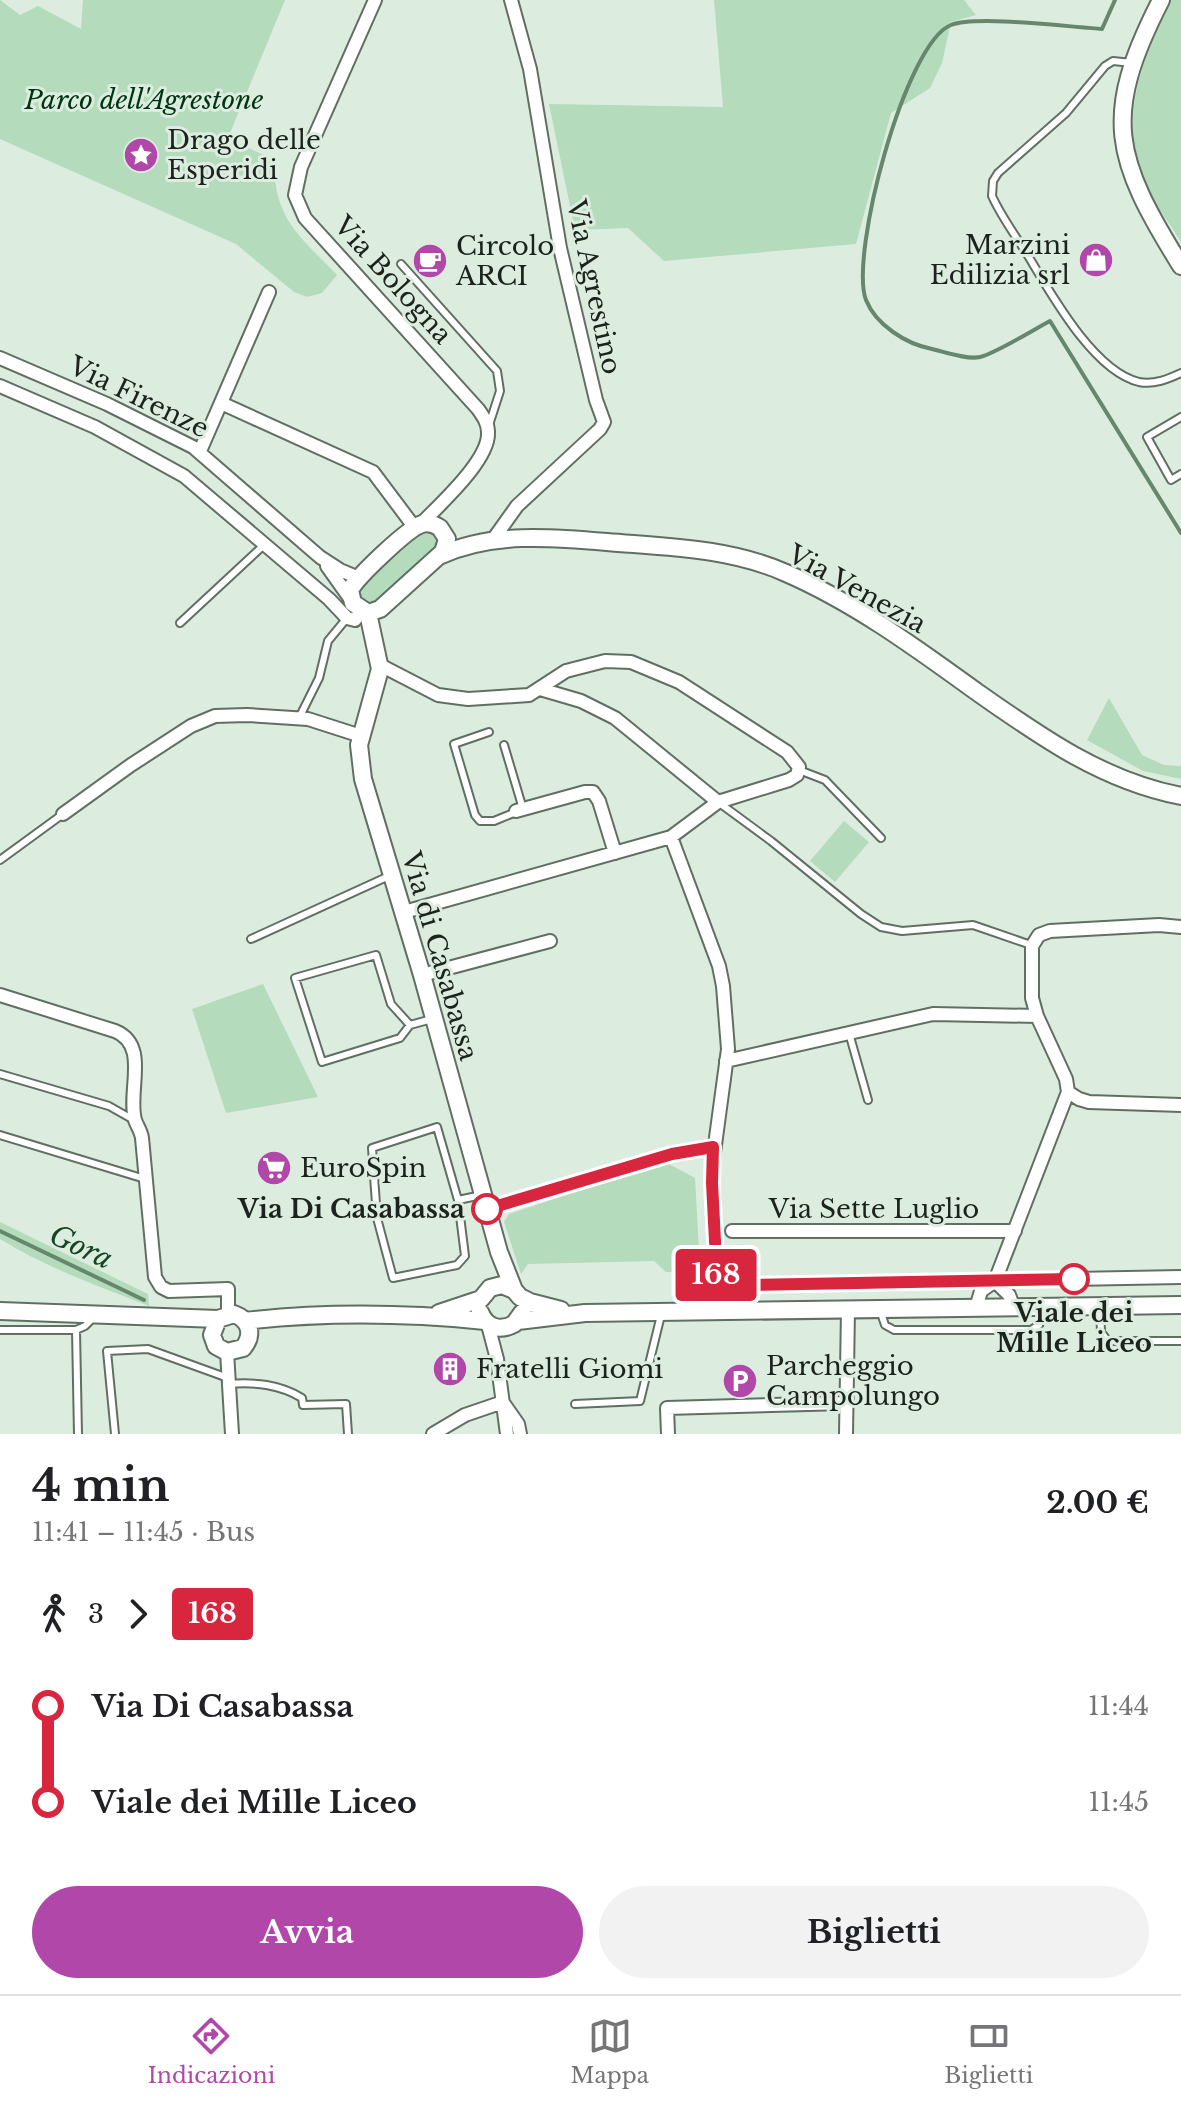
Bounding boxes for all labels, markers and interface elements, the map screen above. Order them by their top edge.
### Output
park label: Parco dell'Agrestone [24,84,264,116]
place label: Drago delle Esperidi [167,124,321,186]
place icon: Drago delle Esperidi [122,136,160,174]
street label: Via Agrestino [560,196,628,377]
street label: Via Bologna [327,209,459,351]
place label: Marzini Edilizia srl [930,229,1070,291]
place label: Circolo ARCI [455,230,554,292]
shop icon: Marzini Edilizia srl [1077,241,1115,279]
cafe icon: Circolo ARCI [411,242,449,280]
street label: Via Firenze [63,349,214,445]
street label: Via Venezia [781,537,932,640]
street label: Via di Casabassa [395,847,485,1064]
supermarket icon: EuroSpin [255,1149,293,1187]
place label: EuroSpin [300,1152,427,1184]
place label: Via Di Casabassa [237,1193,465,1225]
street label: Via Sette Luglio [768,1193,979,1225]
marker: Via Di Casabassa [472,1194,502,1224]
water label: Gora [44,1217,118,1277]
line badge: 168 [670,1249,762,1301]
text: 168 [692,1257,740,1292]
marker: Viale dei Mille Liceo [1059,1264,1089,1294]
place label: Viale dei Mille Liceo [996,1297,1152,1359]
building icon: Fratelli Giomi [431,1350,469,1388]
place label: Parcheggio Campolungo [766,1350,940,1412]
place label: Fratelli Giomi [476,1353,663,1385]
parking icon: Parcheggio Campolungo [721,1362,759,1400]
text: 4 min [32,1458,169,1513]
text: 2.00 € [1046,1484,1149,1521]
text: 11:41 – 11:45 · Bus [32,1516,255,1548]
icon: walk [32,1592,76,1636]
icon: forward [116,1592,160,1636]
text: 168 [188,1596,237,1631]
text: 3 [88,1598,104,1630]
text: Via Di Casabassa [92,1688,354,1725]
text: 11:44 [1088,1690,1149,1722]
text: Viale dei Mille Liceo [92,1784,417,1821]
text: 11:45 [1088,1786,1149,1818]
button: Avvia [32,1886,583,1978]
button: Biglietti [599,1886,1149,1978]
tab: Indicazioni [148,2014,275,2089]
tab: Mappa [571,2014,649,2089]
tab: Biglietti [944,2014,1033,2089]

